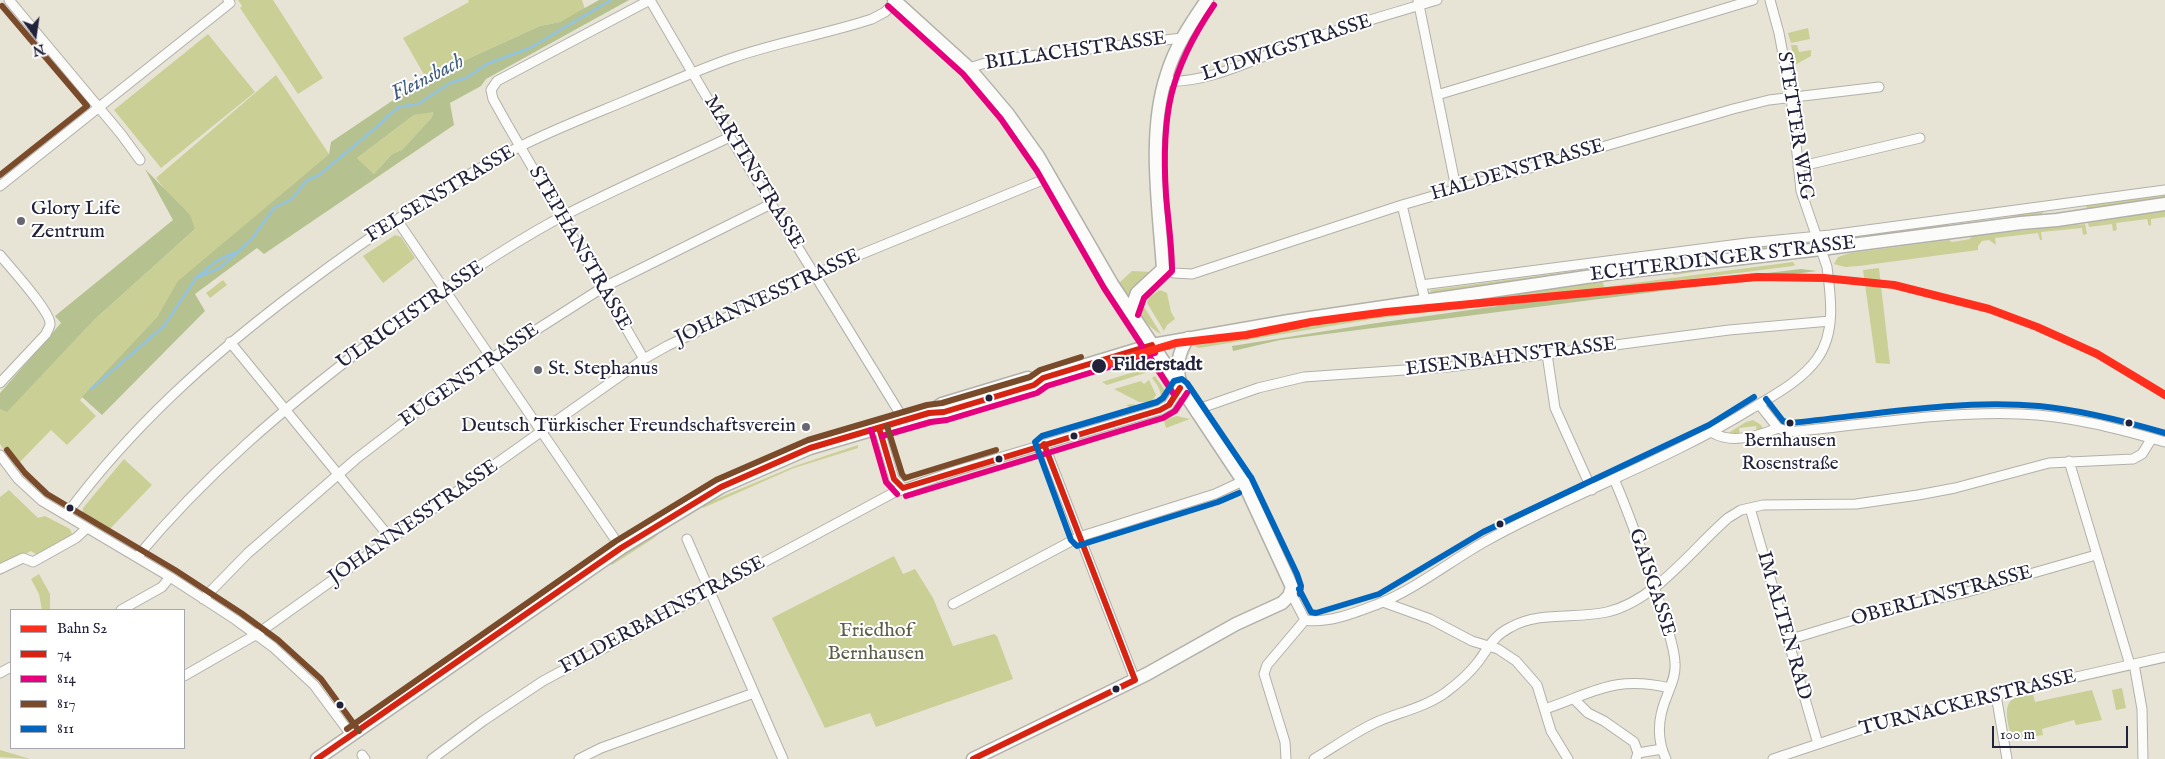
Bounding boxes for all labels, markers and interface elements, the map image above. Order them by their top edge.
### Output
north arrow [10,10,60,60]
street label: LUDWIGSTRASSE [1199,10,1375,88]
street label: BILLACHSTRASSE [984,27,1168,77]
text: N [31,39,47,60]
water label: Fleinsbach [387,50,469,108]
street label: STETTER WEG [1770,50,1818,202]
street label: MARTINSTRASSE [698,92,808,254]
street label: HALDENSTRASSE [1428,135,1608,207]
street label: FELSENSTRASSE [362,141,520,249]
street label: STEPHANSTRASSE [522,163,636,335]
place label: Glory Life Zentrum [31,198,120,245]
marker: Glory Life Zentrum [15,215,27,227]
street label: ECHTERDINGER STRASSE [1589,232,1857,288]
street label: JOHANNESSTRASSE [672,245,864,351]
street label: ULRICHSTRASSE [333,256,489,376]
street label: EUGENSTRASSE [396,319,544,433]
street label: EISENBAHNSTRASSE [1404,333,1618,383]
place label: Filderstadt [1112,354,1203,378]
marker: Filderstadt [1090,357,1108,375]
place label: St. Stephanus [548,358,658,382]
marker: St. Stephanus [532,364,544,376]
unlabelled marker [984,393,994,403]
place label: Deutsch Türkischer Freundschaftsverein [461,415,796,439]
marker: Bernhausen Rosenstraße [1785,418,1795,428]
unlabelled marker [2124,418,2134,428]
marker: Deutsch Türkischer Freundschaftsverein [800,421,812,433]
unlabelled marker [1069,431,1079,441]
place label: Bernhausen Rosenstraße [1741,431,1839,475]
unlabelled marker [994,454,1004,464]
street label: JOHANNESSTRASSE [325,455,503,591]
unlabelled marker [65,503,75,513]
unlabelled marker [1495,519,1505,529]
street label: GAISGASSE [1622,526,1680,640]
street label: IM ALTEN RAD [1750,549,1816,703]
street label: FILDERBAHNSTRASSE [556,552,770,680]
street label: OBERLINSTRASSE [1849,561,2035,633]
legend [10,609,185,749]
text: Bahn S2 [57,619,107,638]
park label: Friedhof Bernhausen [828,620,924,667]
text: 74 [57,644,71,663]
street label: TURNACKERSTRASSE [1857,665,2079,743]
text: 814 [57,669,76,688]
unlabelled marker [1111,684,1121,694]
text: 817 [57,694,76,713]
unlabelled marker [335,700,345,710]
scale bar [1995,716,2131,748]
text: 811 [57,719,74,738]
text: 100 m [2000,725,2035,744]

